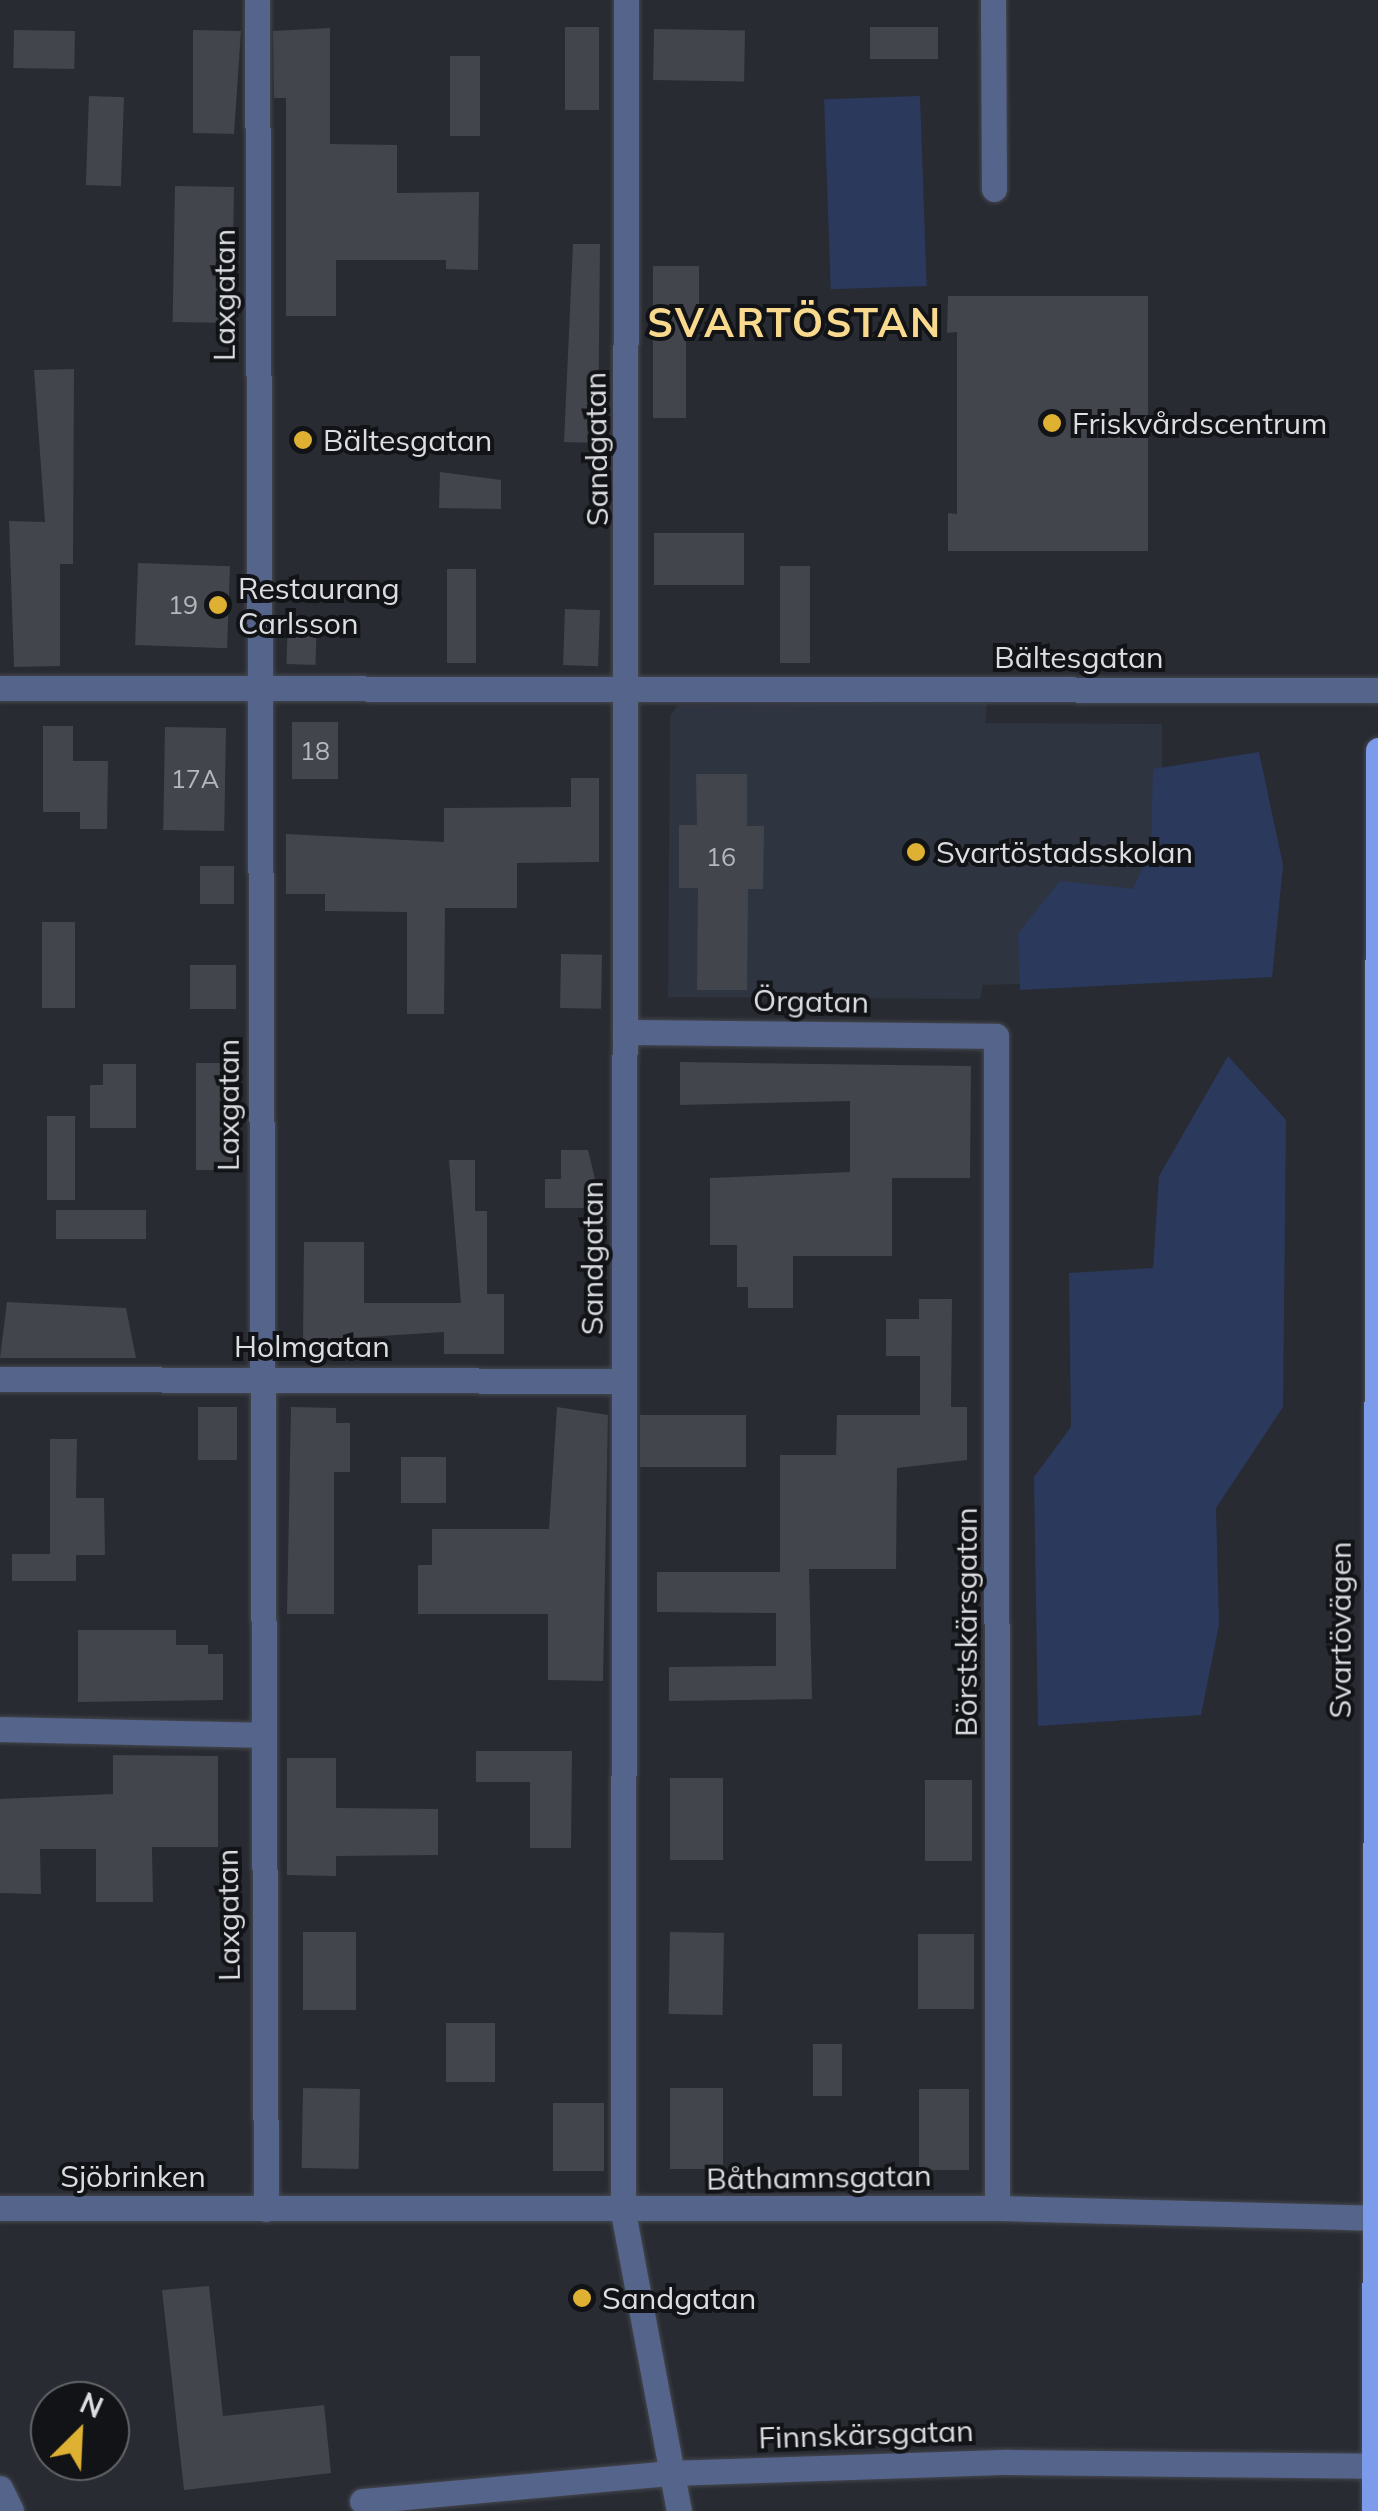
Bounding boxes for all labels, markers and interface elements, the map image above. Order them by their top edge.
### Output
street label: Laxgatan [206,229,242,361]
district label: SVARTÖSTAN [647,298,943,346]
street label: Sandgatan [577,371,615,527]
place label: Friskvårdscentrum [1072,405,1327,441]
marker: Friskvårdscentrum [1041,412,1063,434]
place label: Bältesgatan [323,422,492,458]
marker: Bältesgatan [292,429,314,451]
place label: Restaurang Carlsson [238,570,400,640]
house number: 19 [168,590,198,620]
marker: Restaurang Carlsson [207,594,229,616]
street label: Bältesgatan [994,639,1164,675]
house number: 18 [300,736,330,766]
house number: 17A [171,764,219,794]
place label: Svartöstadsskolan [936,834,1193,870]
marker: Svartöstadsskolan [905,841,927,863]
house number: 16 [706,842,736,872]
street label: Örgatan [753,982,869,1020]
street label: Laxgatan [210,1039,246,1171]
street label: Sandgatan [574,1181,610,1335]
street label: Holmgatan [234,1328,390,1364]
street label: Börstskärsgatan [948,1507,984,1737]
street label: Svartövägen [1322,1542,1358,1718]
street label: Laxgatan [209,1849,247,1981]
street label: Båthamnsgatan [706,2157,932,2197]
street label: Sjöbrinken [60,2158,206,2194]
place label: Sandgatan [602,2280,756,2316]
marker: Sandgatan [571,2287,593,2309]
north arrow [30,2381,130,2481]
text: N [75,2385,108,2425]
street label: Finnskärsgatan [758,2412,974,2456]

